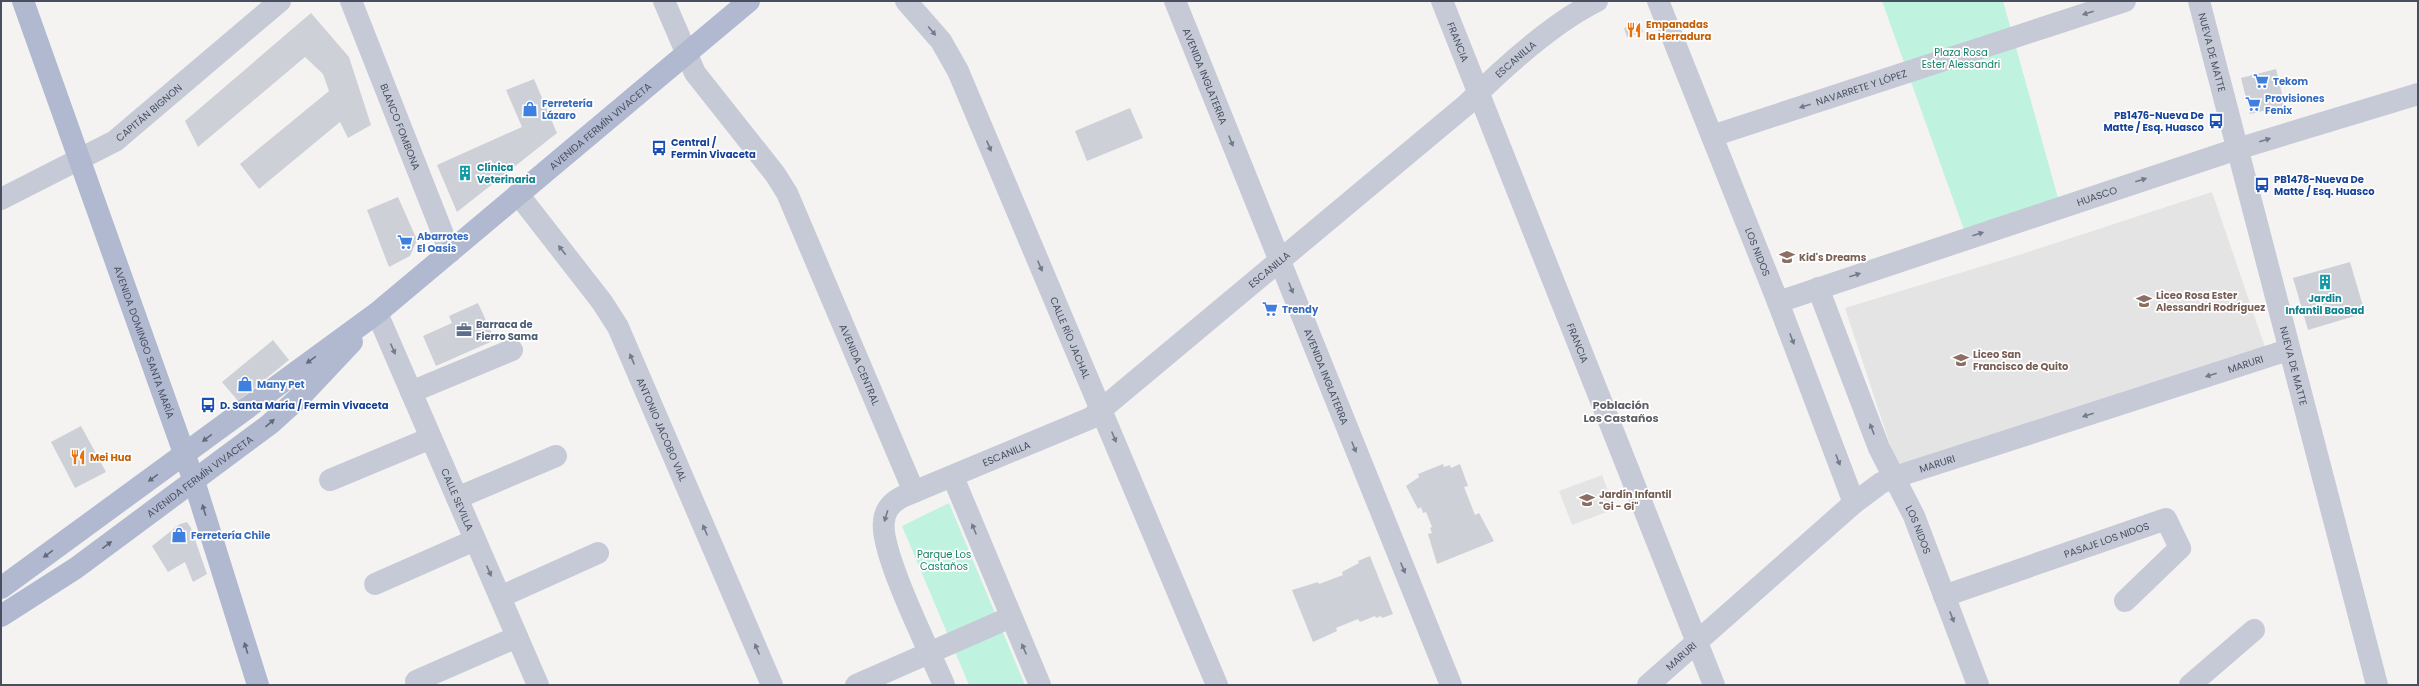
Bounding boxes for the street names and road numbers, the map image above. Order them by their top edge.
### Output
street label: NUEVA DE MATTE [2195,11,2230,94]
street label: FRANCIA [1444,20,1473,64]
street label: AVENIDA INGLATERRA [1179,26,1232,127]
street label: ESCANILLA [1491,37,1540,81]
street label: NAVARRETE Y LÓPEZ [1814,65,1909,109]
street label: AVENIDA FERMÍN VIVACETA [546,78,655,173]
street label: CAPITÁN BIGNON [112,80,185,145]
street label: BLANCO FOMBONA [377,81,424,172]
street label: HUASCO [2075,182,2119,209]
street label: LOS NIDOS [1742,225,1774,278]
street label: ESCANILLA [1245,247,1293,291]
street label: AVENIDA DOMINGO SANTA MARÍA [110,264,179,421]
street label: CALLE RÍO JACHAL [1046,294,1095,382]
street label: AVENIDA CENTRAL [836,321,884,408]
street label: FRANCIA [1563,321,1593,365]
street label: NUEVA DE MATTE [2276,325,2311,407]
street label: AVENIDA INGLATERRA [1300,326,1353,427]
street label: MARURI [2226,351,2265,377]
street label: ANTONIO JACOBO VIAL [633,375,691,484]
street label: AVENIDA FERMÍN VIVACETA [143,431,256,521]
street label: ESCANILLA [980,437,1033,470]
street label: MARURI [1917,451,1957,476]
street label: CALLE SEVILLA [438,466,478,533]
street label: LOS NIDOS [1902,503,1935,556]
street label: PASAJE LOS NIDOS [2062,518,2151,561]
street label: MARURI [1662,638,1700,674]

